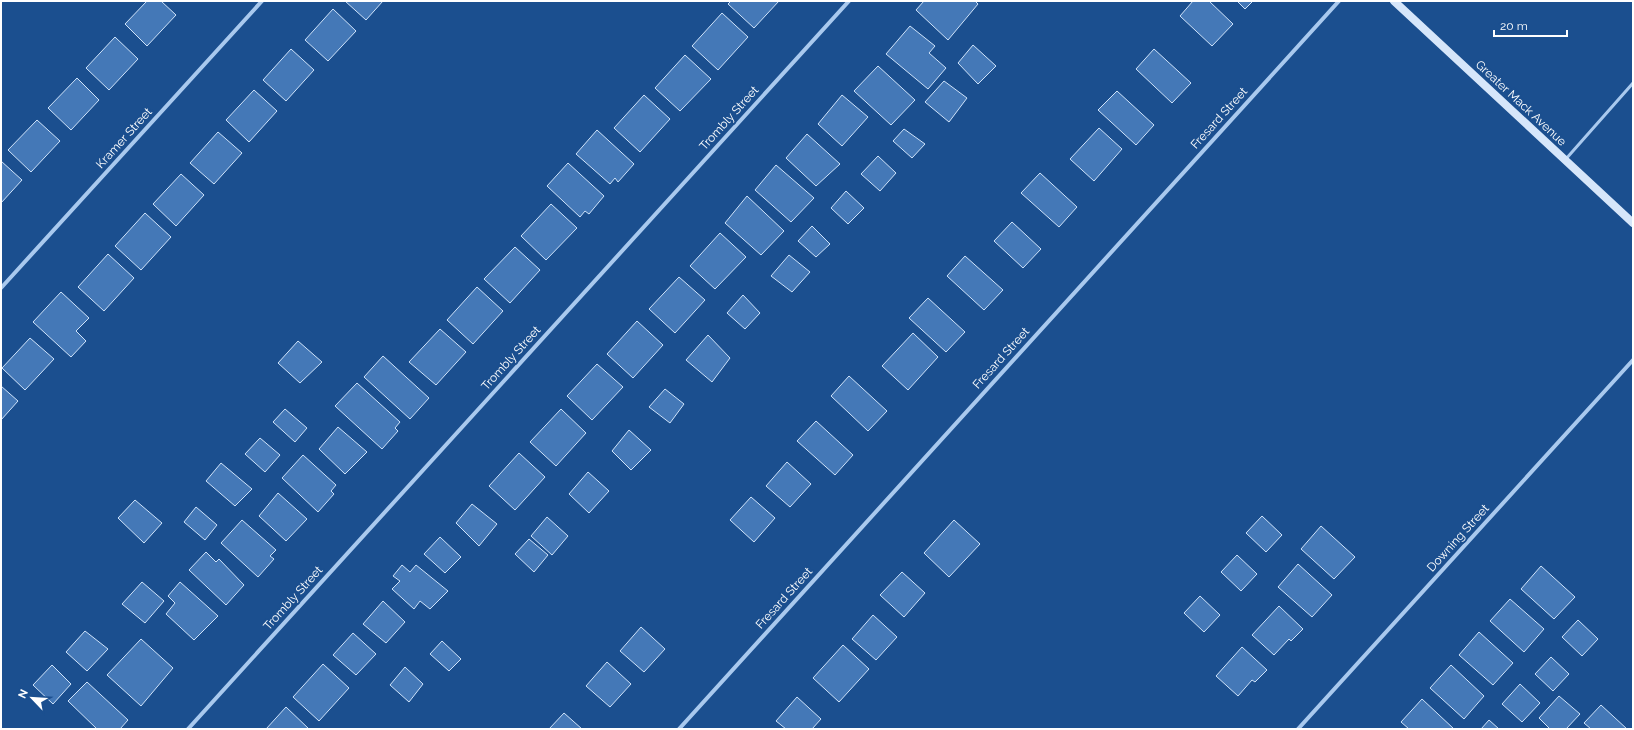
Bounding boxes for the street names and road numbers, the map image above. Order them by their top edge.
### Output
street label: Greater Mack Avenue [1473,57,1569,149]
street label: Trombly Street [697,83,761,153]
street label: Fresard Street [1188,84,1250,152]
street label: Kramer Street [93,105,155,171]
street label: Trombly Street [479,323,543,393]
street label: Fresard Street [970,324,1032,392]
street label: Downing Street [1424,502,1492,574]
street label: Trombly Street [261,563,325,633]
street label: Fresard Street [753,564,815,632]

